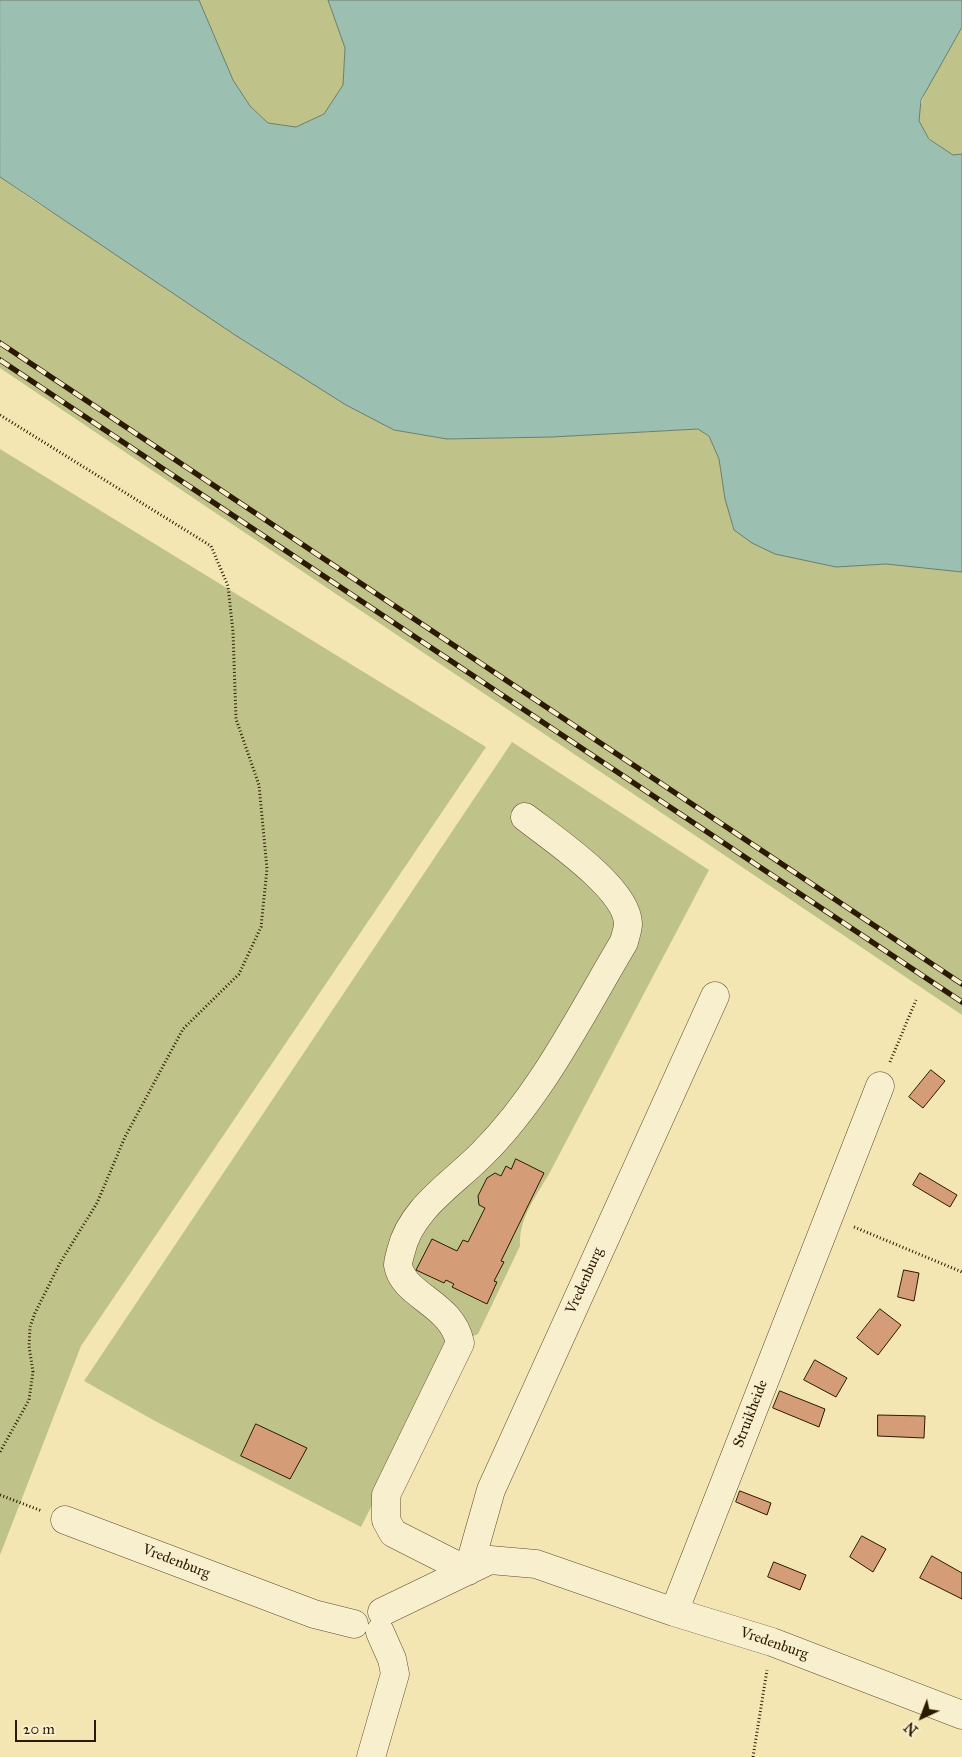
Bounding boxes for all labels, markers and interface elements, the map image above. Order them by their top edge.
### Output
street label: Vredenburg [562,1245,608,1317]
street label: Struikheide [730,1378,772,1450]
street label: Vredenburg [140,1541,212,1583]
street label: Vredenburg [738,1624,810,1664]
north arrow [897,1692,947,1742]
scale bar [18,1710,99,1742]
text: N [901,1718,922,1739]
text: 20 m [23,1720,55,1738]

